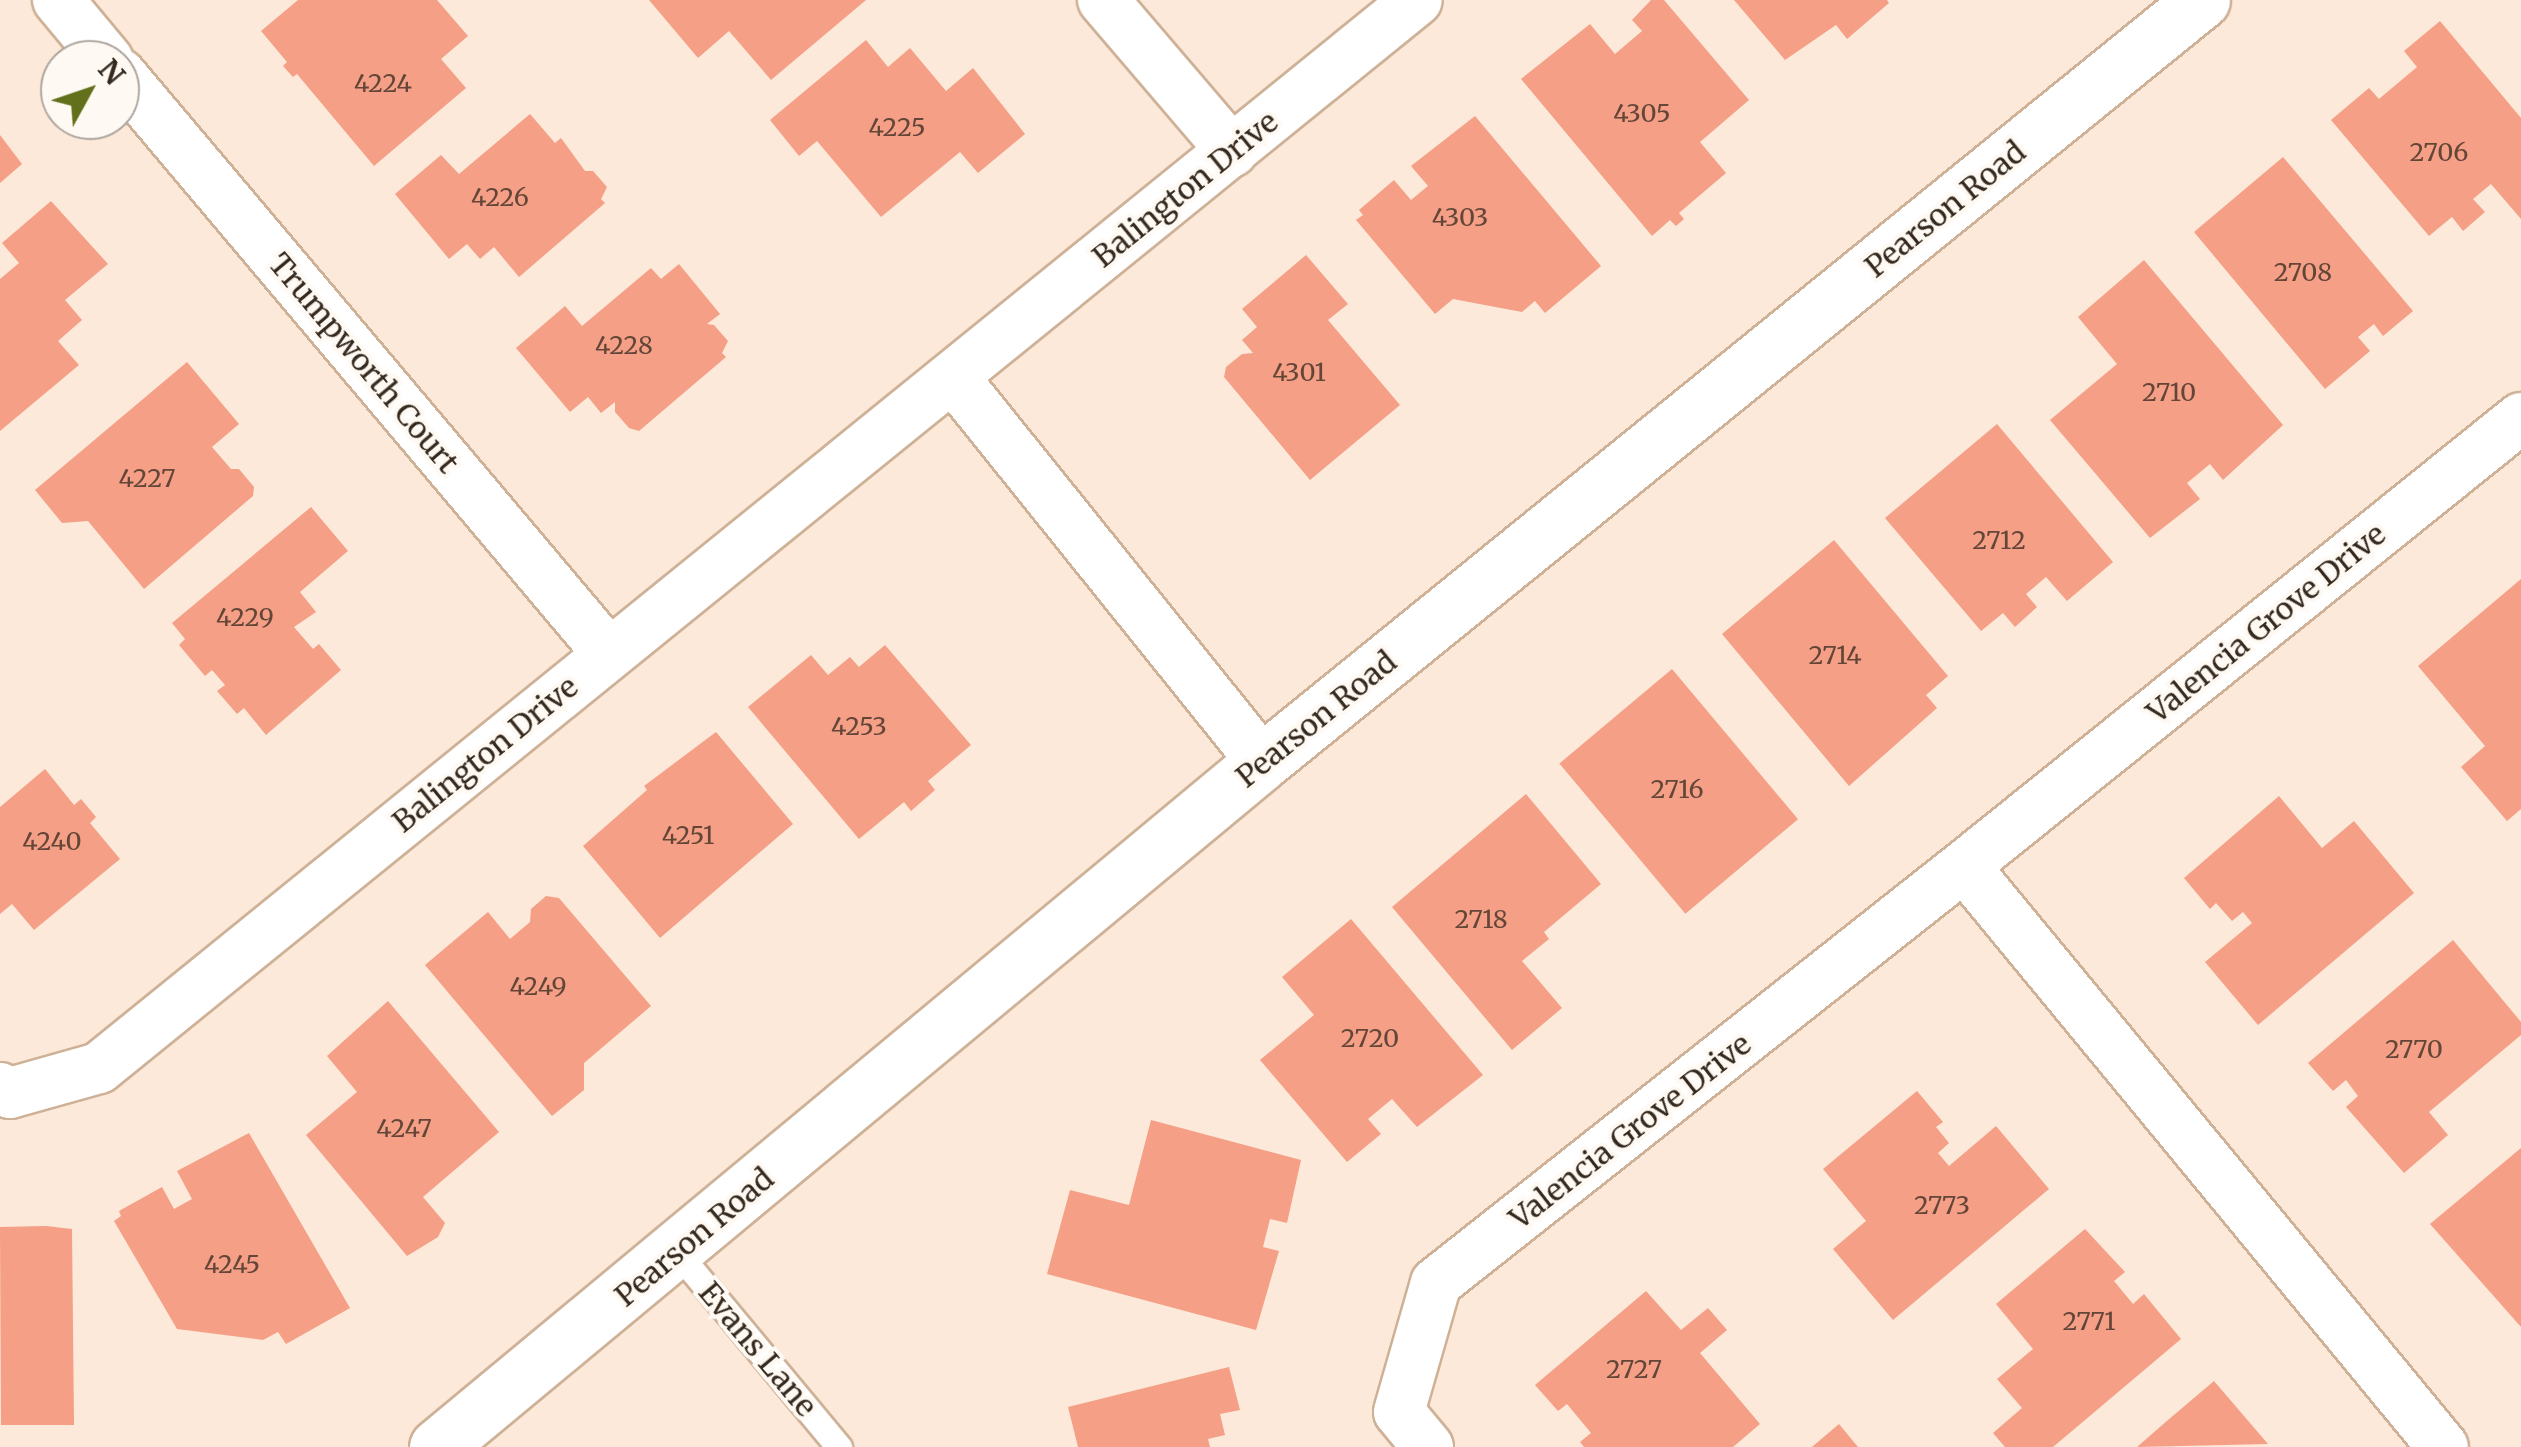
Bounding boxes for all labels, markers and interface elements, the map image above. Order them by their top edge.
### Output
north arrow [40,40,140,140]
text: N [91,52,132,92]
house number: 4224 [354,68,412,98]
house number: 4305 [1613,98,1671,128]
street label: Balington Drive [1085,103,1285,275]
house number: 4225 [868,112,926,142]
street label: Pearson Road [1858,133,2032,285]
house number: 2706 [2410,137,2468,167]
house number: 4226 [471,182,529,212]
house number: 4303 [1432,202,1488,232]
street label: Trumpworth Court [262,246,466,480]
house number: 2708 [2274,257,2332,287]
house number: 4228 [595,330,653,360]
house number: 4301 [1272,357,1326,387]
house number: 2710 [2142,377,2196,407]
house number: 4227 [119,463,175,493]
street label: Valencia Grove Drive [2140,516,2392,730]
house number: 2712 [1972,525,2026,555]
house number: 4229 [216,602,274,632]
house number: 2714 [1808,640,1862,670]
street label: Pearson Road [1229,643,1403,795]
street label: Balington Drive [385,668,585,840]
house number: 4253 [831,711,887,741]
house number: 2716 [1650,774,1704,804]
house number: 4251 [662,820,714,850]
house number: 4240 [22,826,82,856]
house number: 2718 [1454,904,1508,934]
house number: 4249 [509,971,567,1001]
house number: 2720 [1341,1023,1399,1053]
street label: Valencia Grove Drive [1502,1026,1758,1236]
house number: 2770 [2385,1034,2443,1064]
house number: 4247 [376,1113,432,1143]
street label: Pearson Road [607,1160,781,1314]
house number: 2773 [1914,1190,1970,1220]
house number: 4245 [204,1249,260,1279]
street label: Evans Lane [691,1275,825,1423]
house number: 2771 [2062,1306,2116,1336]
house number: 2727 [1606,1354,1662,1384]

